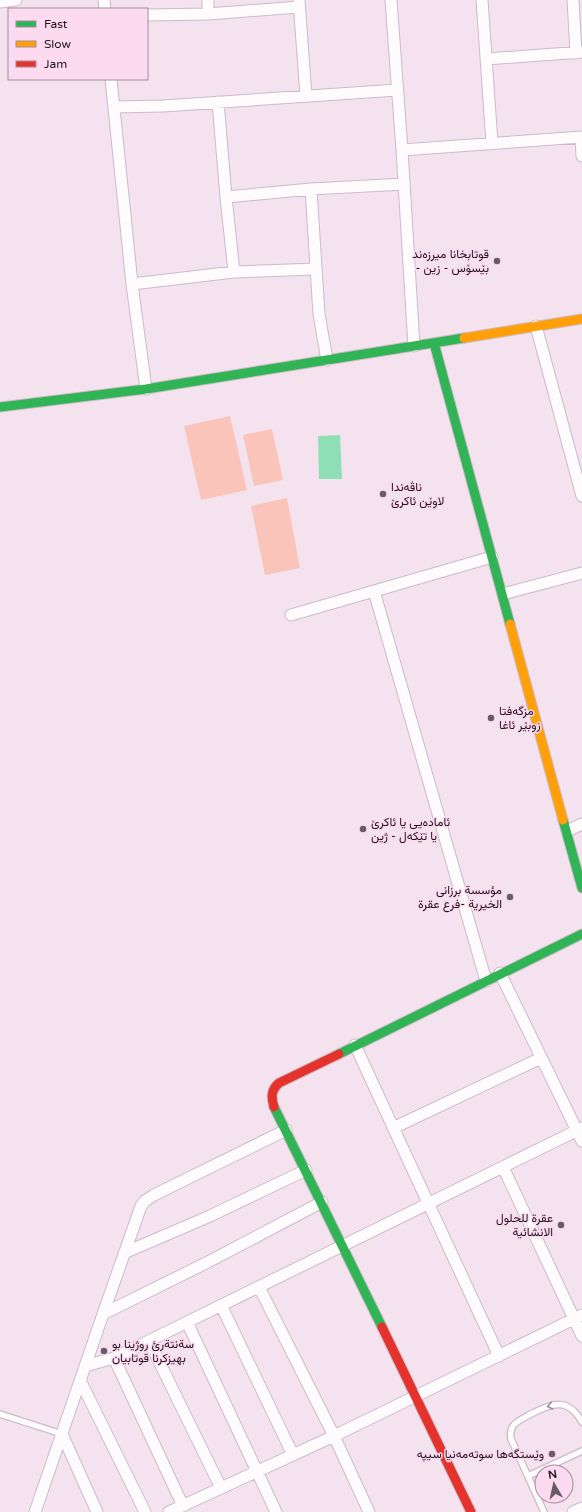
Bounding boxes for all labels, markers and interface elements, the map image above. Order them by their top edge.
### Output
legend [8,8,148,80]
text: Fast [44,17,68,31]
text: Slow [44,37,71,51]
text: Jam [44,57,67,71]
place label: قوتابخانا میرزەند - بێسۆس - زین [412,247,489,276]
marker: قوتابخانا میرزەند - بێسۆس - زین [492,256,502,266]
place label: ناڤەندا لاوێن ئاکرێ [391,480,444,509]
marker: ناڤەندا لاوێن ئاکرێ [378,489,388,499]
place label: مزگەفتا زوبێر ئاغا [499,704,541,733]
marker: مزگەفتا زوبێر ئاغا [486,713,496,723]
place label: ئامادەیی یا ئاکرێ یا تێکەل - ژین [371,815,451,844]
marker: ئامادەیی یا ئاکرێ یا تێکەل - ژین [358,824,368,834]
place label: مؤسسة برزانى الخيرية -فرع عقرة [418,883,502,913]
marker: مؤسسة برزانى الخيرية -فرع عقرة [505,892,515,902]
place label: عقرة للحلول الانشائیة [496,1211,553,1239]
marker: عقرة للحلول الانشائیة [556,1220,566,1230]
place label: سةنتةرئ روژينا بو بهيزكرنا قوتابيان [112,1337,194,1366]
marker: سةنتةرئ روژينا بو بهيزكرنا قوتابيان [99,1346,109,1356]
one-way arrow [547,1401,554,1409]
place label: وێستگەها سوتەمەنیا سیپە [417,1447,544,1462]
marker: وێستگەها سوتەمەنیا سیپە [547,1449,557,1459]
north arrow [534,1464,574,1504]
text: N [547,1468,558,1482]

